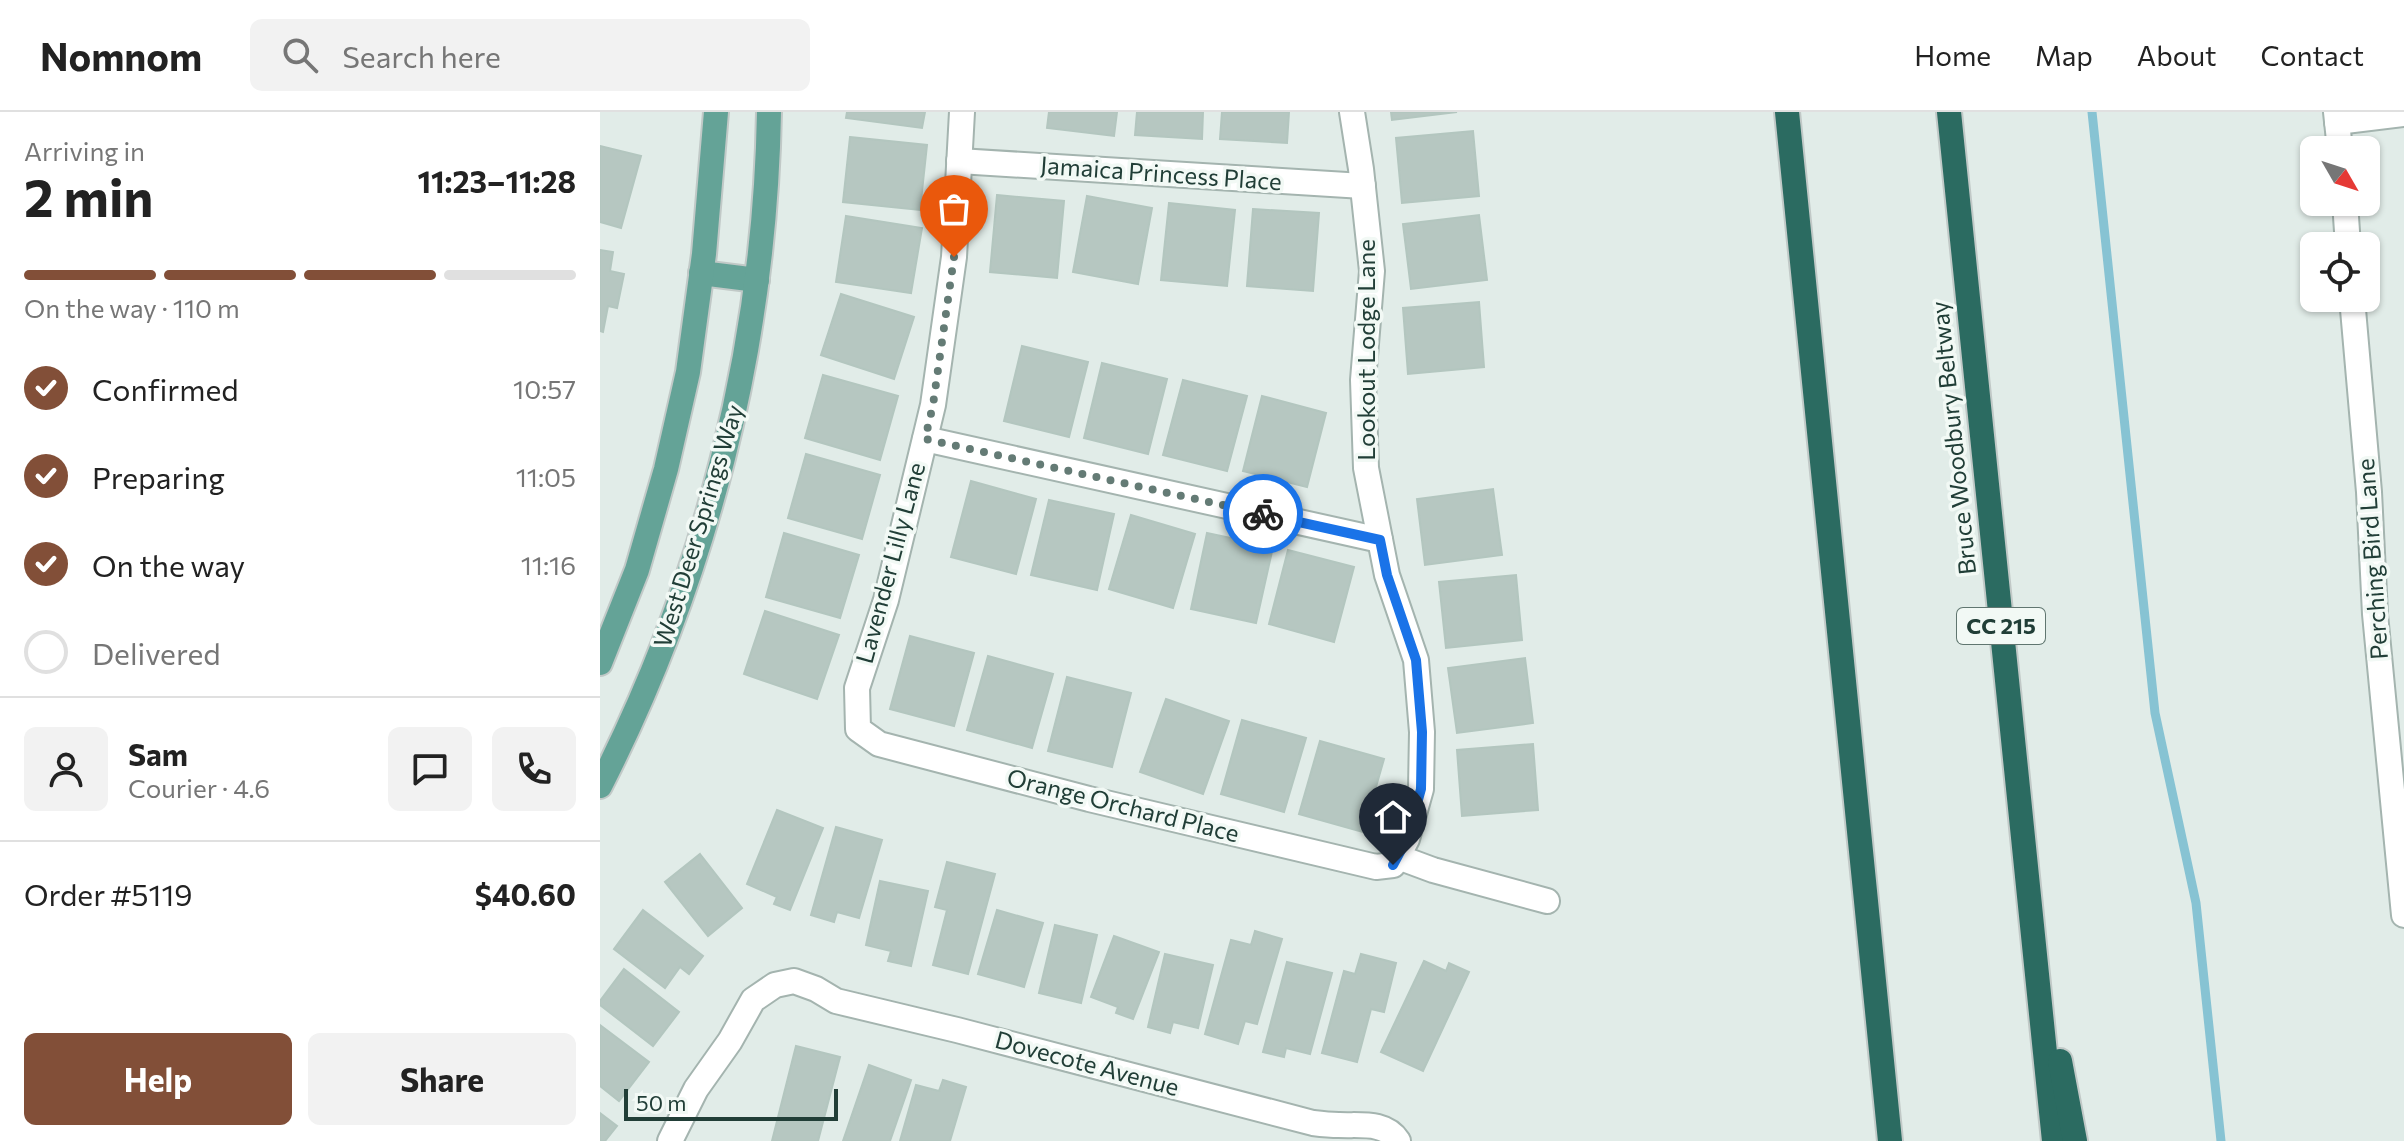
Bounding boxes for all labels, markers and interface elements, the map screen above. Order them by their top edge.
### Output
search box [250,19,810,91]
text: Nomnom [40,32,202,79]
icon: search [278,33,322,77]
text: Search here [342,37,501,74]
text: Home [1914,38,1991,72]
text: Map [2035,38,2093,72]
text: About [2137,38,2217,72]
text: Contact [2261,38,2364,72]
text: Arriving in [24,135,145,166]
north arrow [2300,136,2380,216]
map controls [2300,136,2380,312]
street label: Jamaica Princess Place [1039,150,1283,195]
text: 11:23–11:28 [417,162,576,199]
text: 2 min [24,164,153,228]
pin [920,175,988,257]
icon: bag [932,187,976,231]
button: locate [2300,232,2380,312]
street label: Lookout Lodge Lane [1351,239,1380,461]
text: On the way · 110 m [24,292,240,323]
street label: Bruce Woodbury Beltway [1924,300,1981,576]
icon: check [24,366,68,410]
text: Confirmed [92,370,239,407]
text: 10:57 [513,373,576,404]
street label: West Deer Springs Way [647,401,748,650]
icon: check [24,454,68,498]
text: Preparing [92,458,225,495]
street label: Perching Bird Lane [2350,458,2393,661]
street label: Lavender Lilly Lane [849,459,930,666]
text: 11:05 [516,461,576,492]
courier [1223,474,1303,554]
icon: bike [1241,492,1285,536]
icon: check [24,542,68,586]
text: On the way [92,546,245,583]
text: 11:16 [521,549,576,580]
road number: CC 215 [1957,608,2045,644]
text: Delivered [92,634,221,671]
button: person [24,727,108,811]
button: chat [388,727,472,811]
button: phone [492,727,576,811]
text: Sam [128,735,188,772]
street label: Orange Orchard Place [1004,762,1242,847]
text: Courier · 4.6 [128,772,270,803]
pin [1359,783,1427,865]
icon: home [1371,795,1415,839]
text: Order #5119 [24,875,192,912]
text: $40.60 [475,875,576,912]
street label: Dovecote Avenue [992,1024,1182,1101]
button: Help [24,1033,292,1125]
button: Share [308,1033,576,1125]
scale bar [624,1085,838,1121]
text: 50 m [636,1089,686,1116]

